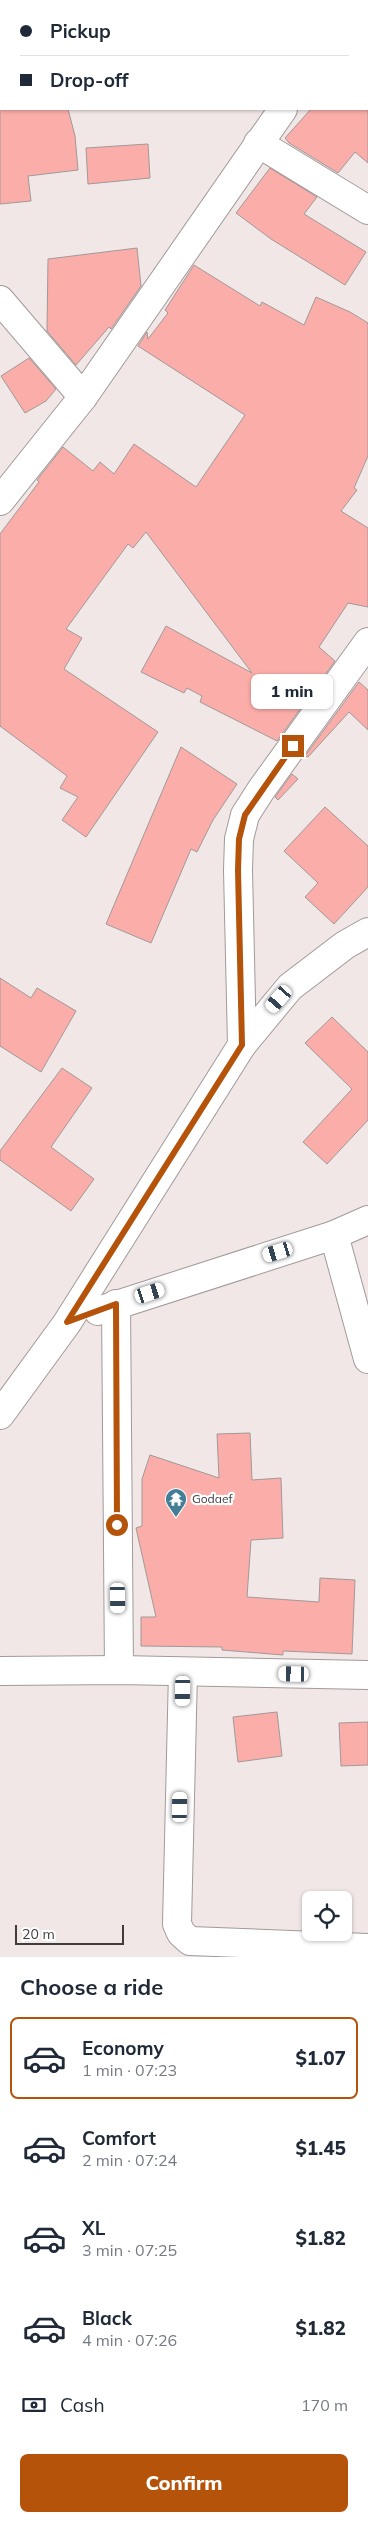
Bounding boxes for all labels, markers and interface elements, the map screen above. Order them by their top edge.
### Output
text: Pickup [50,19,111,43]
text: Drop-off [50,68,128,92]
callout: 1 min [252,674,334,708]
text: 1 min [271,681,313,701]
route end [282,735,304,757]
car [263,983,294,1015]
car [261,1240,294,1264]
car [133,1281,166,1305]
temple icon: Godaef [164,1487,188,1518]
place label: Godaef [192,1491,234,1506]
route start [106,1514,128,1536]
car [110,1583,125,1613]
car [278,1666,309,1682]
car [175,1676,190,1706]
car [172,1792,187,1822]
map controls [302,1891,352,1941]
button: locate [302,1891,352,1941]
scale bar [15,1922,124,1945]
text: 20 m [22,1925,55,1943]
text: Choose a ride [20,1973,163,2001]
icon: car [22,2036,67,2081]
text: Economy [82,2036,164,2060]
text: $1.07 [295,2046,346,2070]
text: 1 min · 07:23 [82,2060,177,2080]
icon: car [22,2126,67,2171]
text: Comfort [82,2126,156,2150]
text: $1.45 [295,2136,346,2160]
text: 2 min · 07:24 [82,2150,177,2170]
icon: car [22,2216,67,2261]
text: XL [82,2216,105,2240]
text: $1.82 [295,2226,346,2250]
text: 3 min · 07:25 [82,2240,177,2260]
icon: car [22,2306,67,2351]
text: Black [82,2306,132,2330]
text: $1.82 [295,2316,346,2340]
text: 4 min · 07:26 [82,2330,177,2350]
icon: cash [20,2391,48,2419]
text: Cash [60,2393,105,2417]
text: 170 m [301,2395,348,2415]
button: Confirm [20,2454,348,2512]

